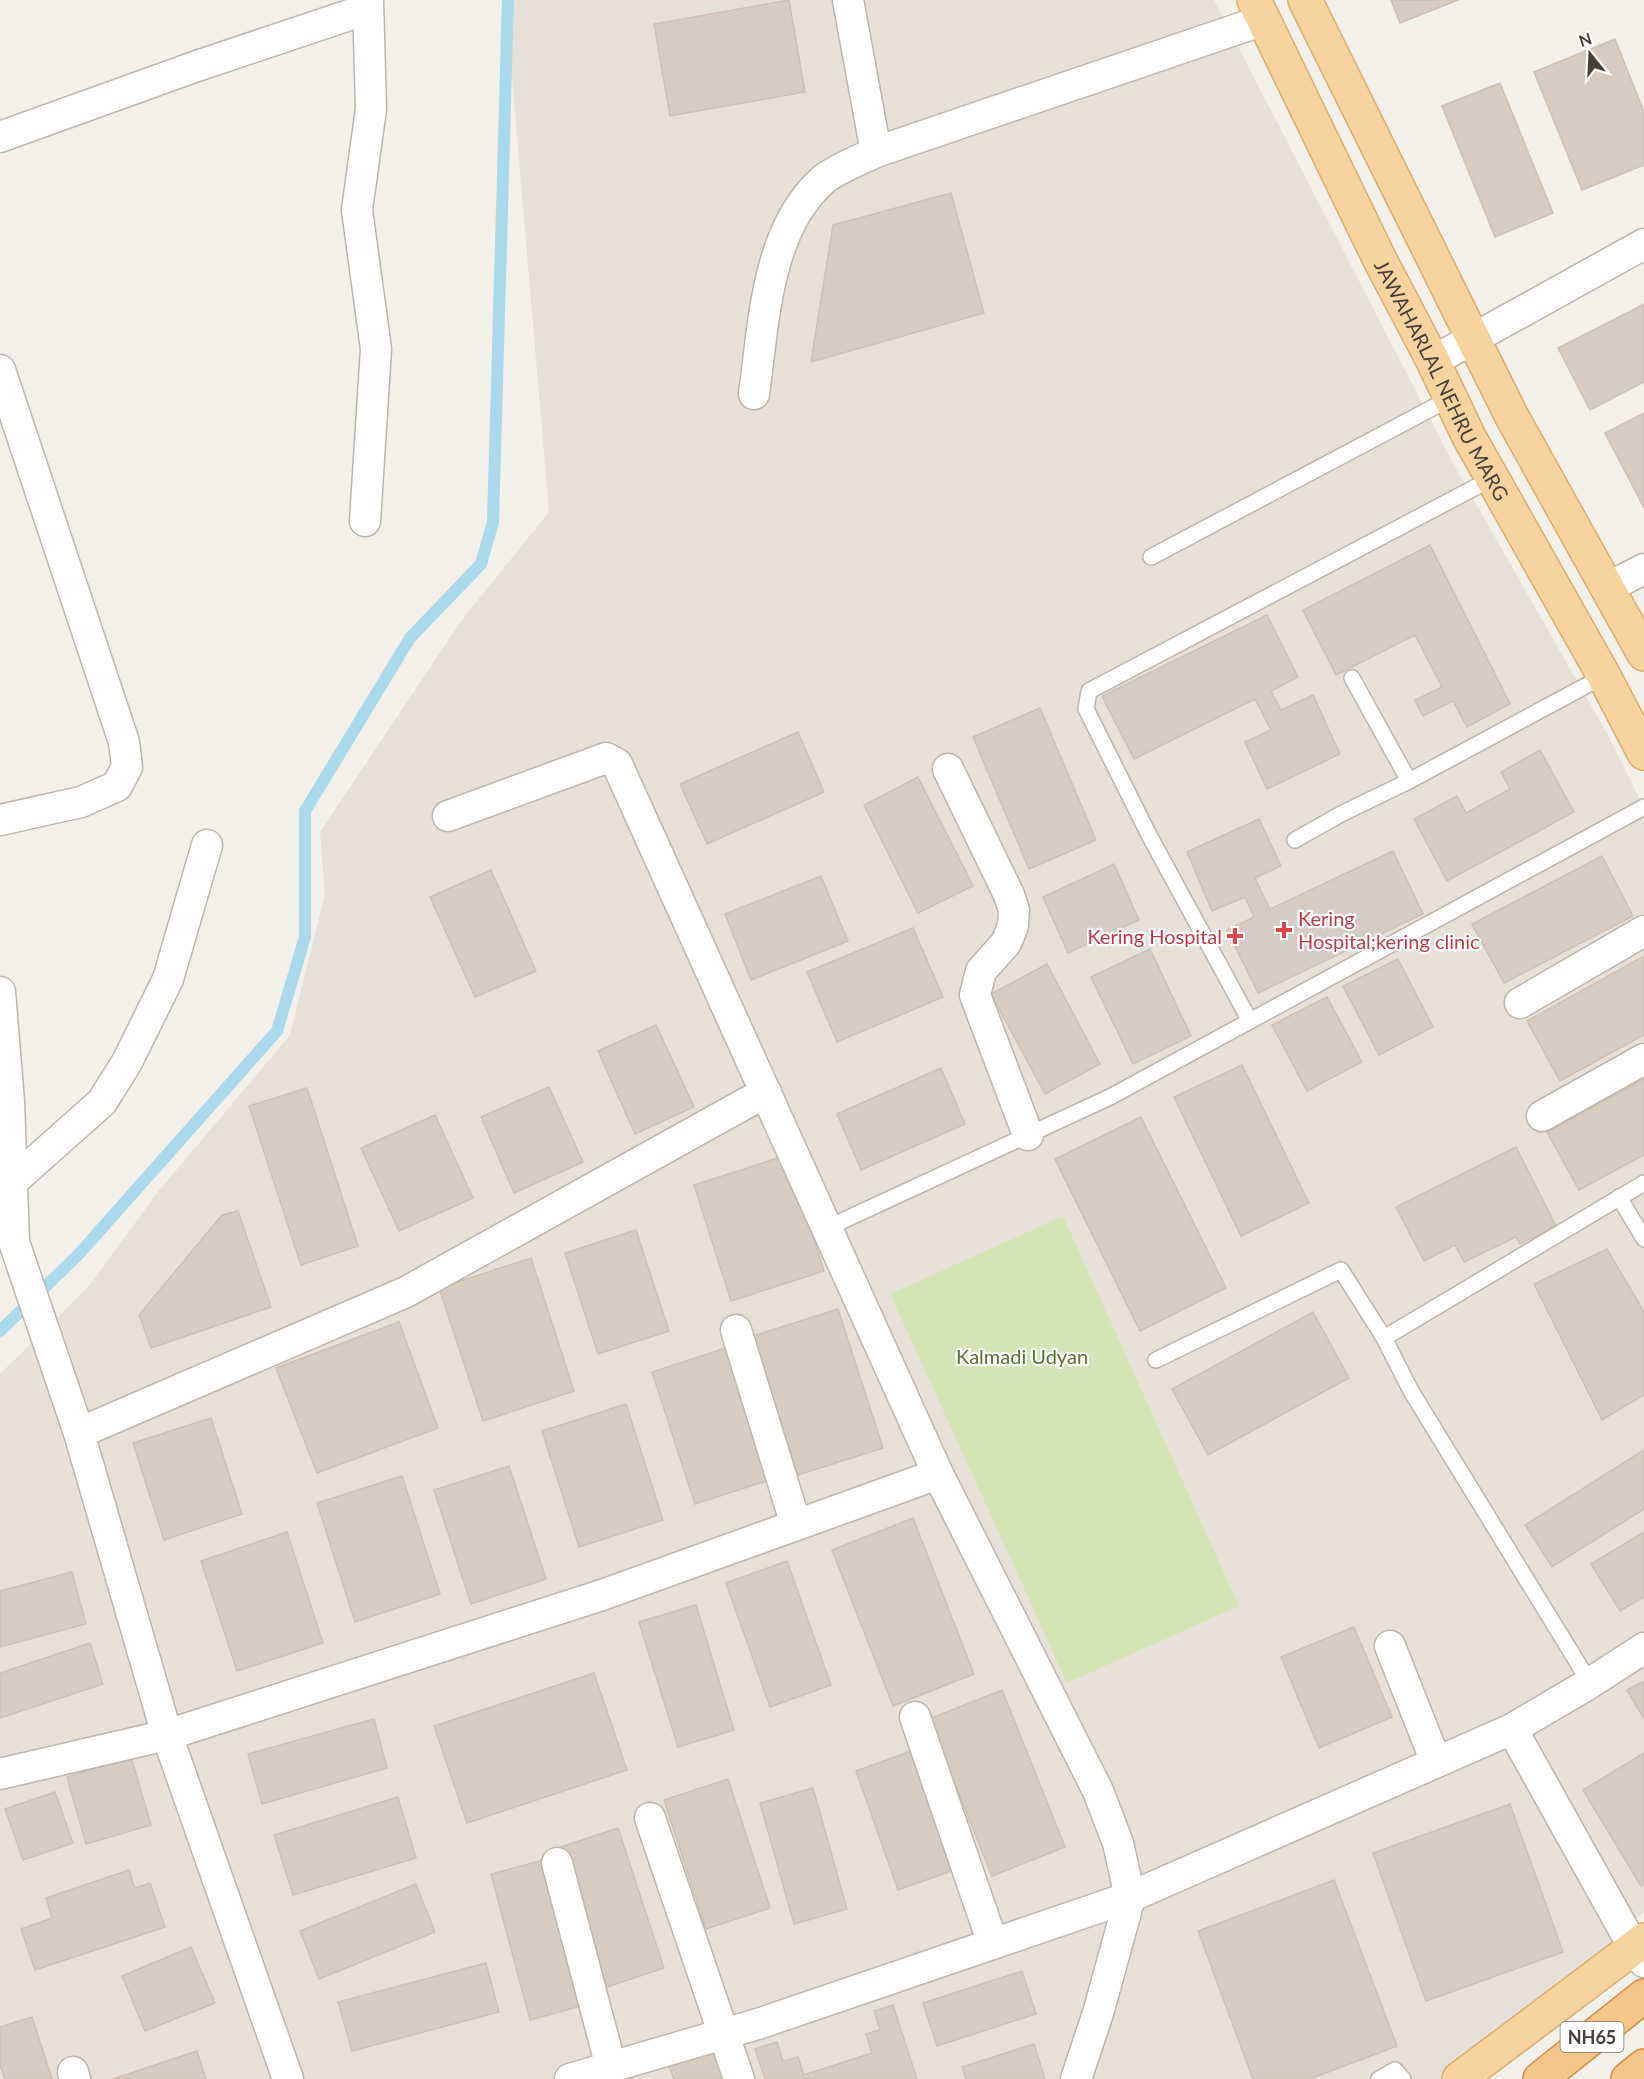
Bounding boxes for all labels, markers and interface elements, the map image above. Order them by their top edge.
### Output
north arrow [1560,24,1620,84]
text: N [1576,28,1594,50]
street label: JAWAHARLAL NEHRU MARG [1370,255,1514,505]
place label: Kering Hospital;kering clinic [1298,906,1480,953]
marker: Kering Hospital;kering clinic [1275,921,1293,939]
place label: Kering Hospital [1087,924,1222,948]
marker: Kering Hospital [1226,927,1244,945]
park label: Kalmadi Udyan [956,1344,1088,1368]
road number: NH65 [1560,2022,1624,2052]

